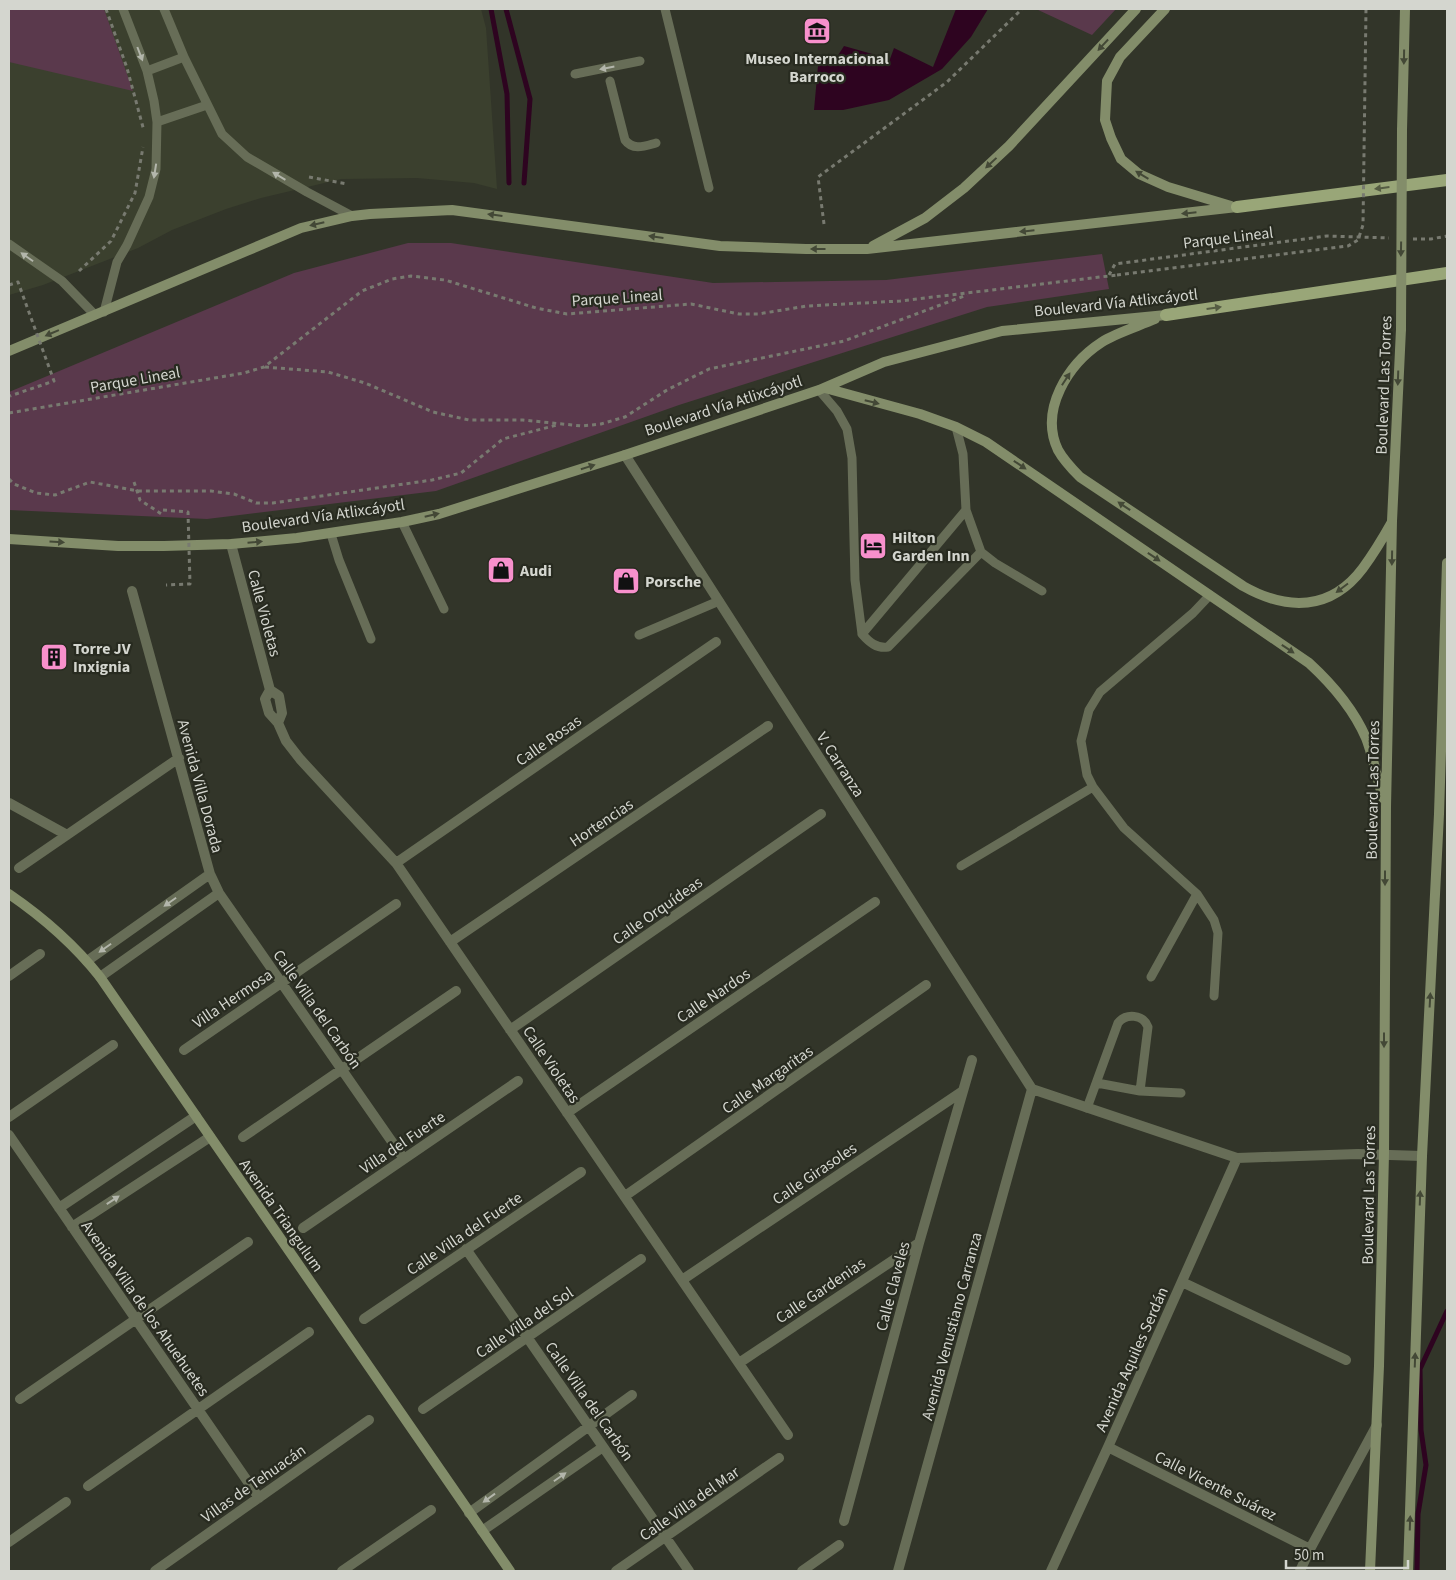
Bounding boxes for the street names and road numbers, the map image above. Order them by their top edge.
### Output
street label: Parque Lineal [1182,222,1275,254]
street label: Boulevard Vía Atlixcáyotl [1033,283,1199,323]
street label: Parque Lineal [571,284,663,312]
street label: Boulevard Las Torres [1371,315,1397,455]
street label: Parque Lineal [89,361,182,399]
street label: Boulevard Vía Atlixcáyotl [642,370,805,442]
street label: Boulevard Vía Atlixcáyotl [240,494,406,538]
street label: Calle Violetas [242,567,286,659]
street label: Calle Rosas [511,710,586,772]
street label: Avenida Villa Dorada [172,717,228,855]
street label: Boulevard Las Torres [1361,720,1385,860]
street label: V. Carranza [811,728,869,801]
street label: Hortencias [565,793,638,852]
street label: Calle Orquídeas [608,871,707,950]
street label: Calle Villa del Carbón [268,945,367,1074]
street label: Calle Nardos [672,963,755,1029]
street label: Villa Hermosa [188,964,277,1034]
street label: Calle Violetas [517,1021,585,1108]
street label: Calle Margaritas [718,1040,818,1119]
street label: Villa del Fuerte [356,1106,450,1180]
street label: Boulevard Las Torres [1357,1125,1381,1265]
street label: Calle Girasoles [768,1137,861,1210]
street label: Avenida Triangulum [234,1154,329,1277]
street label: Calle Villa del Fuerte [402,1187,527,1281]
street label: Avenida Villa de los Ahuehuetes [76,1216,215,1401]
street label: Avenida Venustiano Carranza [916,1230,988,1423]
street label: Calle Claveles [870,1239,916,1333]
street label: Calle Gardenias [771,1252,870,1329]
street label: Calle Villa del Sol [471,1282,578,1364]
street label: Avenida Aquiles Serdán [1090,1283,1174,1435]
street label: Calle Villa del Carbón [540,1337,639,1466]
street label: Villas de Tehuacán [197,1439,310,1528]
street label: Calle Vicente Suárez [1151,1446,1280,1526]
street label: Calle Villa del Mar [635,1461,744,1547]

